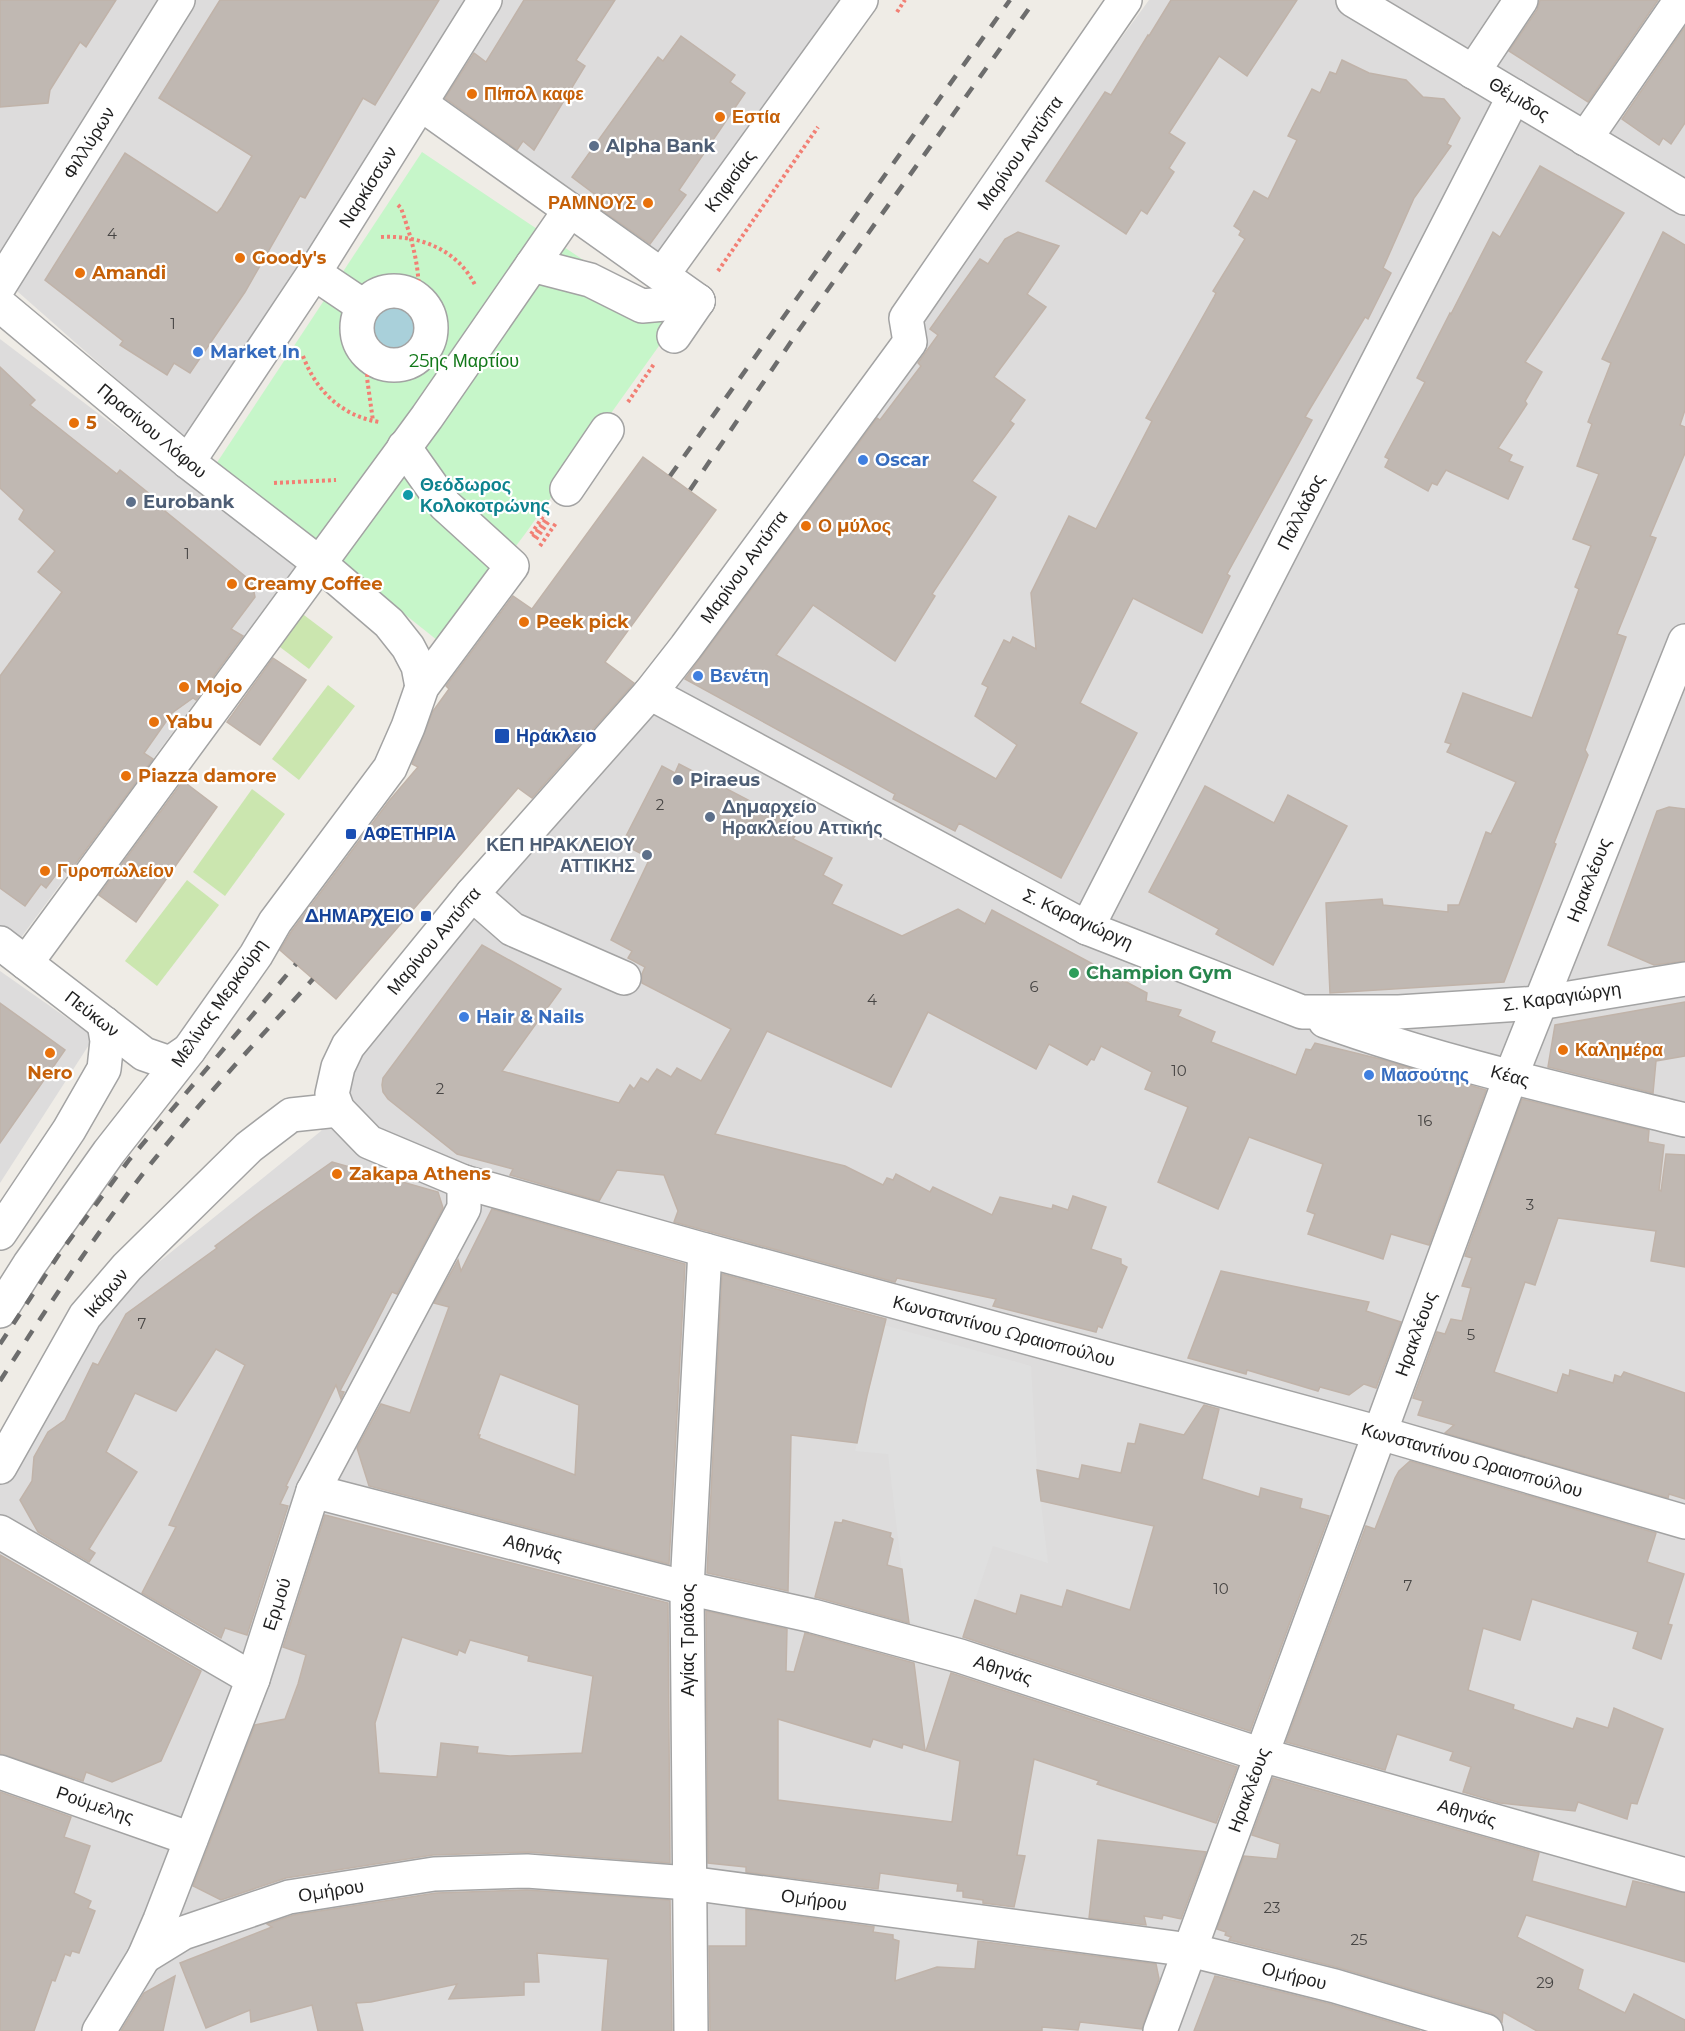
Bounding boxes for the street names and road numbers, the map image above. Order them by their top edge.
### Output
street label: Θέμιδος [1485,72,1554,126]
street label: Μαρίνου Αντύπα [972,92,1068,214]
street label: Φιλλύρων [58,103,120,183]
street label: Ναρκίσσων [334,142,402,232]
street label: Κηφισίας [700,145,760,217]
street label: Πρασίνου Λόφου [93,379,211,483]
street label: Παλλάδος [1273,470,1330,554]
street label: Μαρίνου Αντύπα [696,506,792,628]
street label: Ηρακλέους [1562,834,1616,925]
street label: Μαρίνου Αντύπα [382,883,486,999]
street label: Σ. Καραγιώργη [1020,884,1136,954]
street label: Μελίνας Μερκούρη [166,935,272,1071]
street label: Σ. Καραγιώργη [1502,978,1622,1016]
street label: Πεύκων [61,986,123,1042]
street label: Κέας [1488,1060,1532,1092]
street label: Ικάρων [79,1264,133,1322]
street label: Ηρακλέους [1390,1288,1442,1380]
street label: Κωνσταντίνου Ωραιοπούλου [890,1291,1118,1371]
street label: Κωνσταντίνου Ωραιοπούλου [1359,1418,1585,1502]
street label: Αθηνάς [501,1530,565,1566]
street label: Ερμού [258,1575,296,1633]
street label: Αγίας Τριάδος [677,1583,699,1696]
street label: Αθηνάς [971,1650,1035,1690]
street label: Ηρακλέους [1223,1744,1275,1836]
street label: Ρούμελης [53,1781,137,1829]
street label: Αθηνάς [1435,1794,1499,1832]
street label: Ομήρου [297,1875,365,1907]
street label: Ομήρου [780,1884,848,1916]
street label: Ομήρου [1259,1957,1329,1995]

